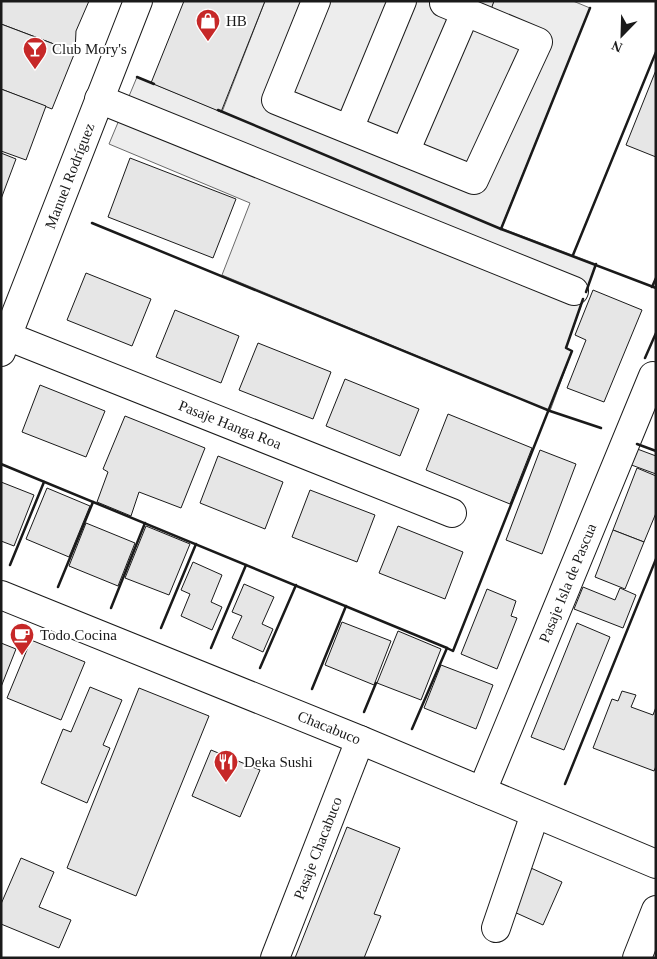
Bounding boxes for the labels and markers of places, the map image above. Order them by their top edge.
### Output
shop icon: HB [195,8,221,42]
place label: HB [226,13,247,29]
bar icon: Club Mory's [22,36,48,70]
place label: Club Mory's [52,41,127,57]
cafe icon: Todo Cocina [9,622,35,656]
place label: Todo Cocina [40,627,117,643]
restaurant icon: Deka Sushi [213,749,239,783]
place label: Deka Sushi [244,754,313,770]

